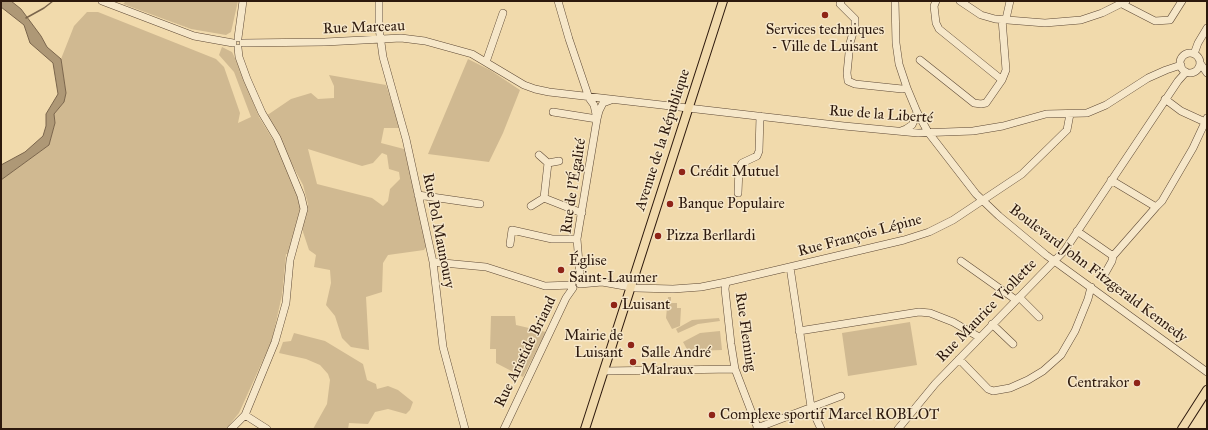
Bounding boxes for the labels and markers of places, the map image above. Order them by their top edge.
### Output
marker: Services techniques - Ville de Luisant [820,10,830,20]
place label: Services techniques - Ville de Luisant [766,21,884,56]
place label: Crédit Mutuel [690,163,779,181]
marker: Crédit Mutuel [677,167,687,177]
place label: Banque Populaire [678,195,785,213]
marker: Banque Populaire [665,199,675,209]
place label: Pizza Berllardi [666,227,756,245]
marker: Pizza Berllardi [653,231,663,241]
place label: Église Saint-Laumer [569,252,657,287]
marker: Église Saint-Laumer [556,265,566,275]
place label: Luisant [622,296,670,314]
marker: Luisant [609,300,619,310]
place label: Mairie de Luisant [564,327,623,362]
marker: Mairie de Luisant [626,340,636,350]
place label: Salle André Malraux [641,344,711,379]
marker: Salle André Malraux [628,357,638,367]
place label: Centrakor [1067,374,1129,392]
marker: Centrakor [1132,378,1142,388]
place label: Complexe sportif Marcel ROBLOT [720,406,939,424]
marker: Complexe sportif Marcel ROBLOT [707,410,717,420]

